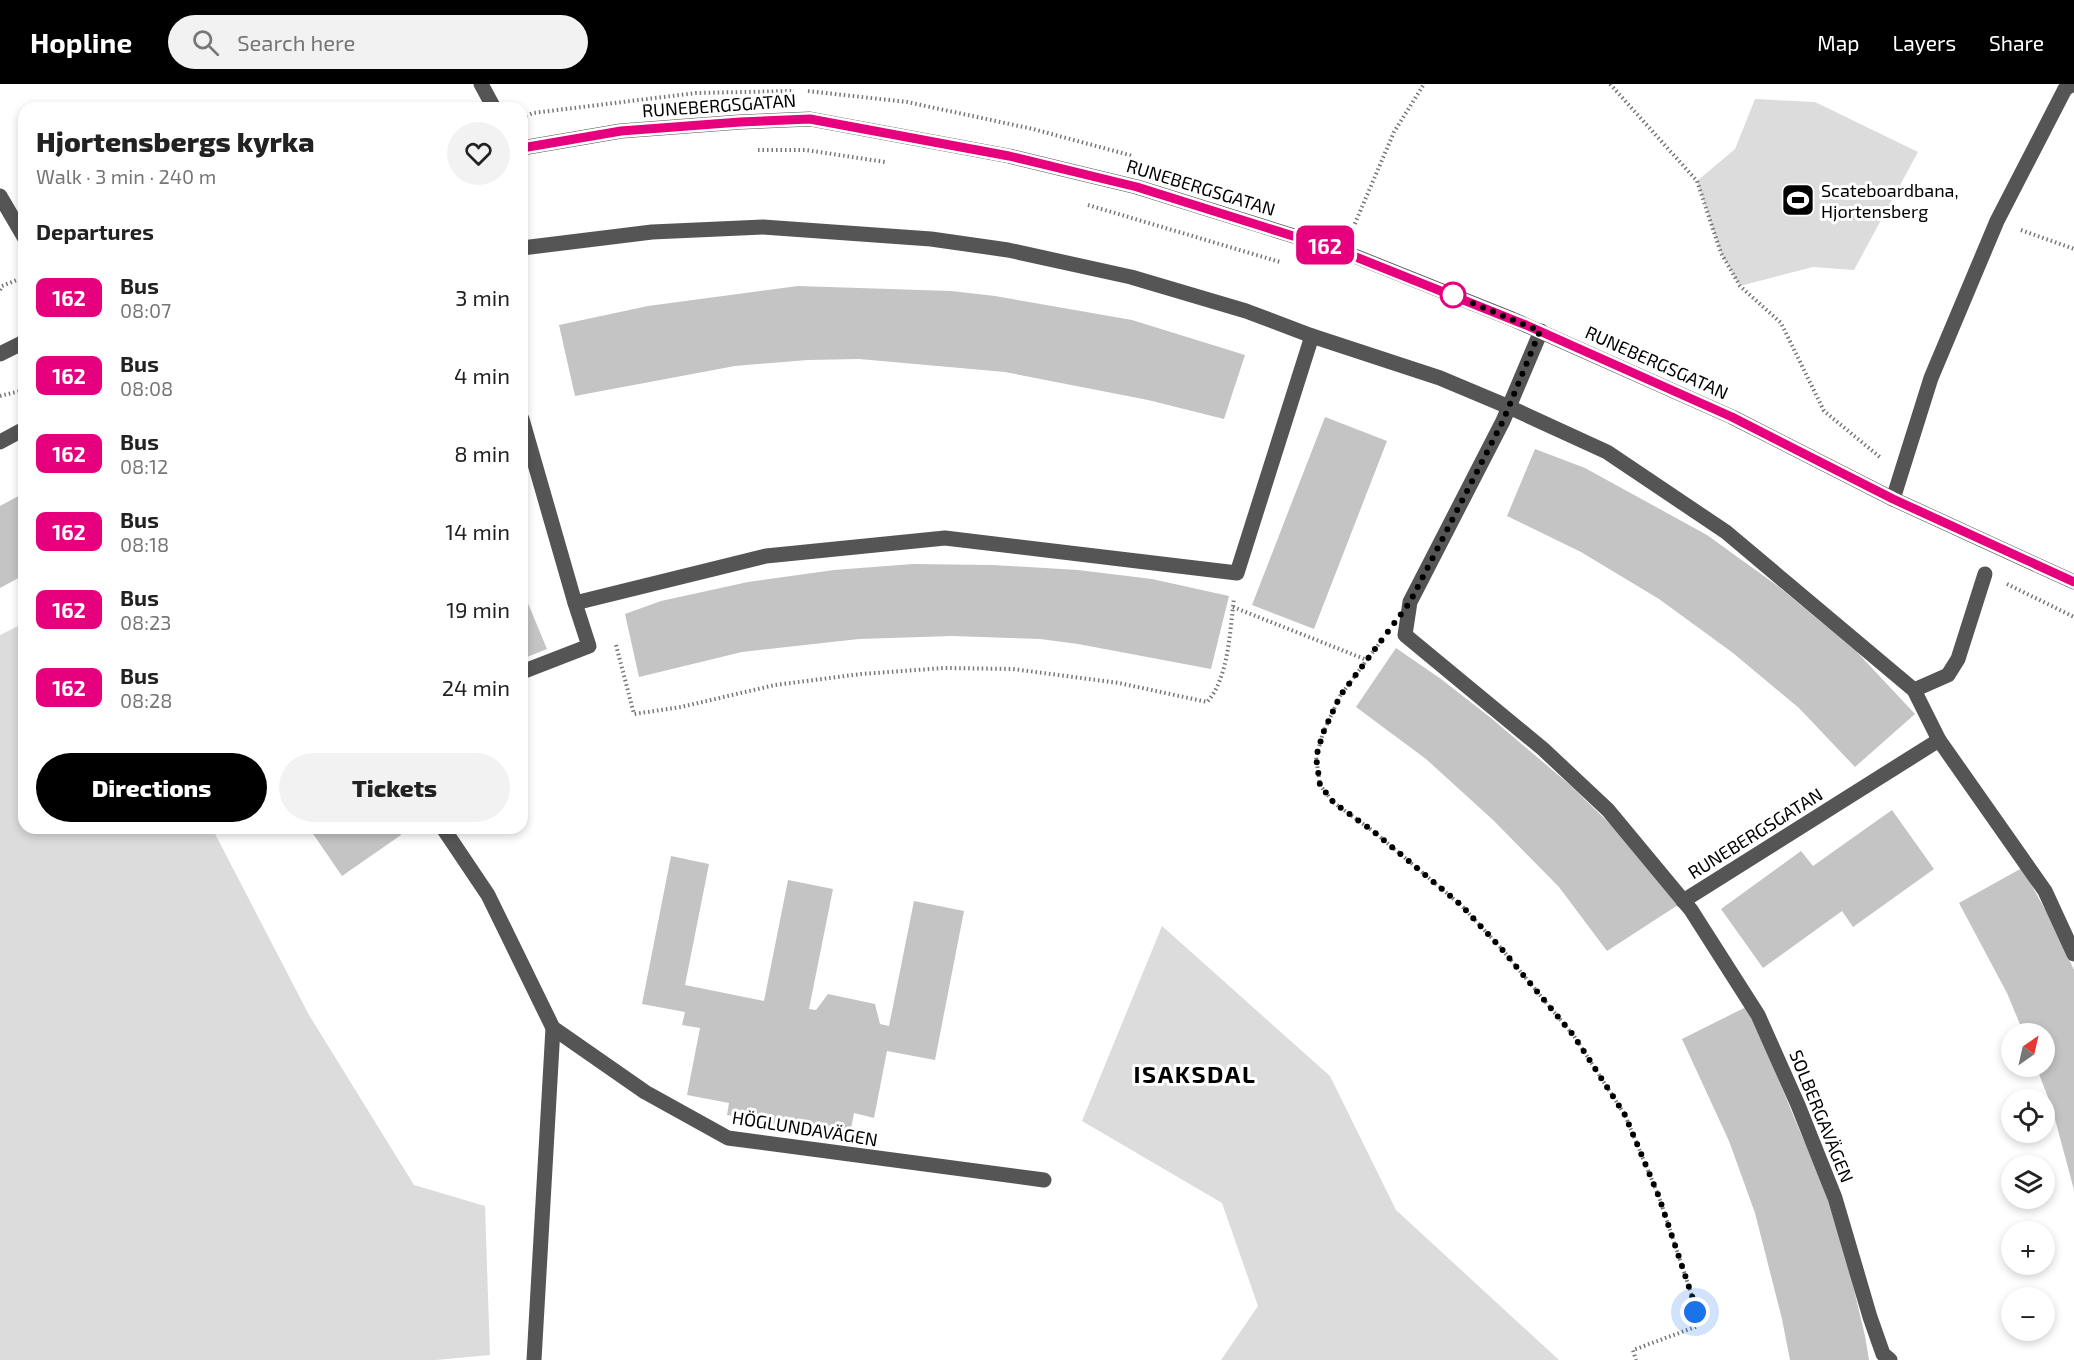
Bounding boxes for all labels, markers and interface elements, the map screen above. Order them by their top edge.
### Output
search box [168,15,588,69]
text: Hopline [30,25,132,59]
icon: search [189,26,222,59]
text: Search here [237,29,355,55]
text: Map [1817,30,1859,55]
text: Layers [1892,30,1956,55]
text: Share [1989,30,2044,55]
street label: RUNEBERGSGATAN [641,89,797,121]
button: heart [447,122,510,185]
text: Hjortensbergs kyrka [36,124,315,158]
street label: RUNEBERGSGATAN [1124,154,1278,220]
text: Walk · 3 min · 240 m [36,164,216,188]
place label: Scateboardbana, Hjortensberg [1821,179,1959,222]
sports icon: Scateboardbana, Hjortensberg [1780,182,1816,218]
text: Departures [36,218,154,244]
line badge: 162 [1290,226,1360,264]
text: 162 [1308,233,1342,258]
text: Bus [120,272,159,298]
unlabelled marker [1440,282,1466,308]
text: 3 min [455,284,510,310]
text: 162 [52,285,86,310]
text: 08:07 [120,298,171,322]
street label: RUNEBERGSGATAN [1582,321,1732,403]
text: Bus [120,350,159,376]
text: 4 min [454,362,510,388]
text: 162 [52,363,86,388]
text: 08:08 [120,376,173,400]
text: Bus [120,428,159,454]
text: 8 min [454,440,510,466]
text: 162 [52,441,86,466]
text: 08:12 [120,454,168,478]
text: Bus [120,506,159,532]
text: 14 min [445,518,510,544]
text: 162 [52,519,86,544]
text: 08:18 [120,532,169,556]
text: Bus [120,584,159,610]
text: 19 min [446,596,510,622]
text: 162 [52,597,86,622]
text: 08:23 [120,610,171,634]
text: Bus [120,662,159,688]
text: 24 min [442,674,510,700]
text: 162 [52,675,86,700]
text: 08:28 [120,688,172,712]
button: Directions [36,753,267,822]
button: Tickets [279,753,510,822]
street label: RUNEBERGSGATAN [1684,783,1826,883]
north arrow [2001,1023,2055,1077]
map controls [2001,1023,2055,1341]
street label: SOLBERGAVÄGEN [1785,1046,1859,1186]
district label: ISAKSDAL [1134,1059,1256,1088]
button: locate [2001,1089,2055,1143]
street label: HÖGLUNDAVÄGEN [731,1106,879,1150]
button: layers [2001,1155,2055,1209]
button: + [2001,1221,2055,1275]
button: − [2001,1287,2055,1341]
your location [1680,1297,1710,1327]

